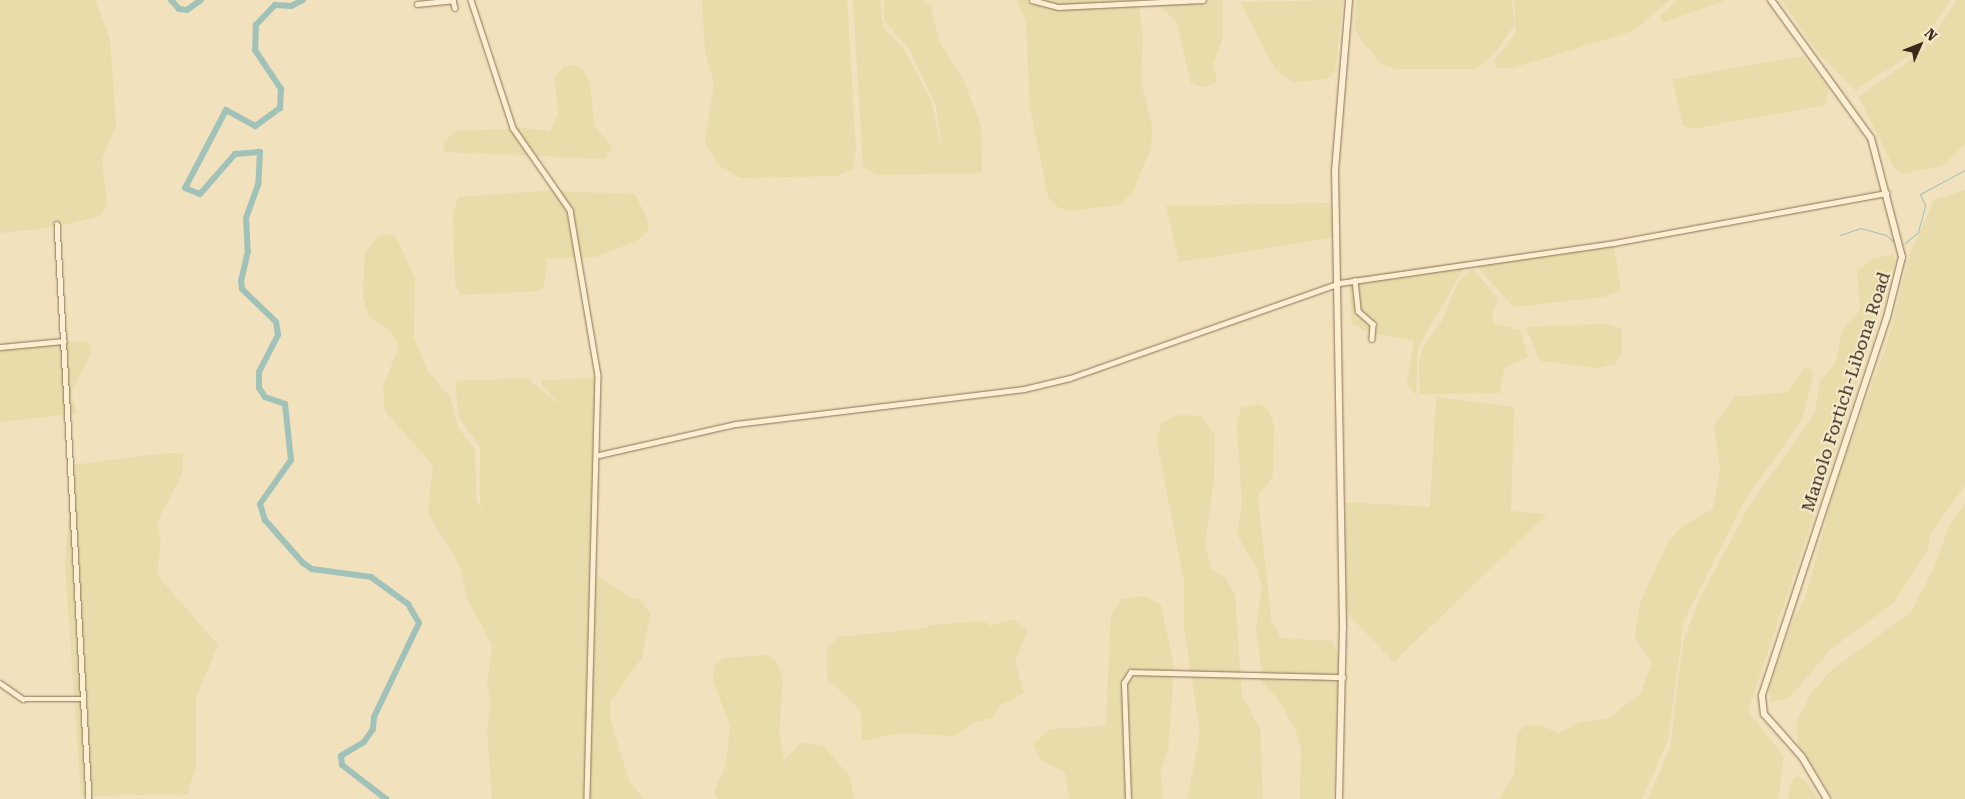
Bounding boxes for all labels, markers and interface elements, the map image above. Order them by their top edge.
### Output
north arrow [1895,20,1945,70]
text: N [1921,25,1940,44]
street label: Manolo Fortich-Libona Road [1797,269,1895,515]

